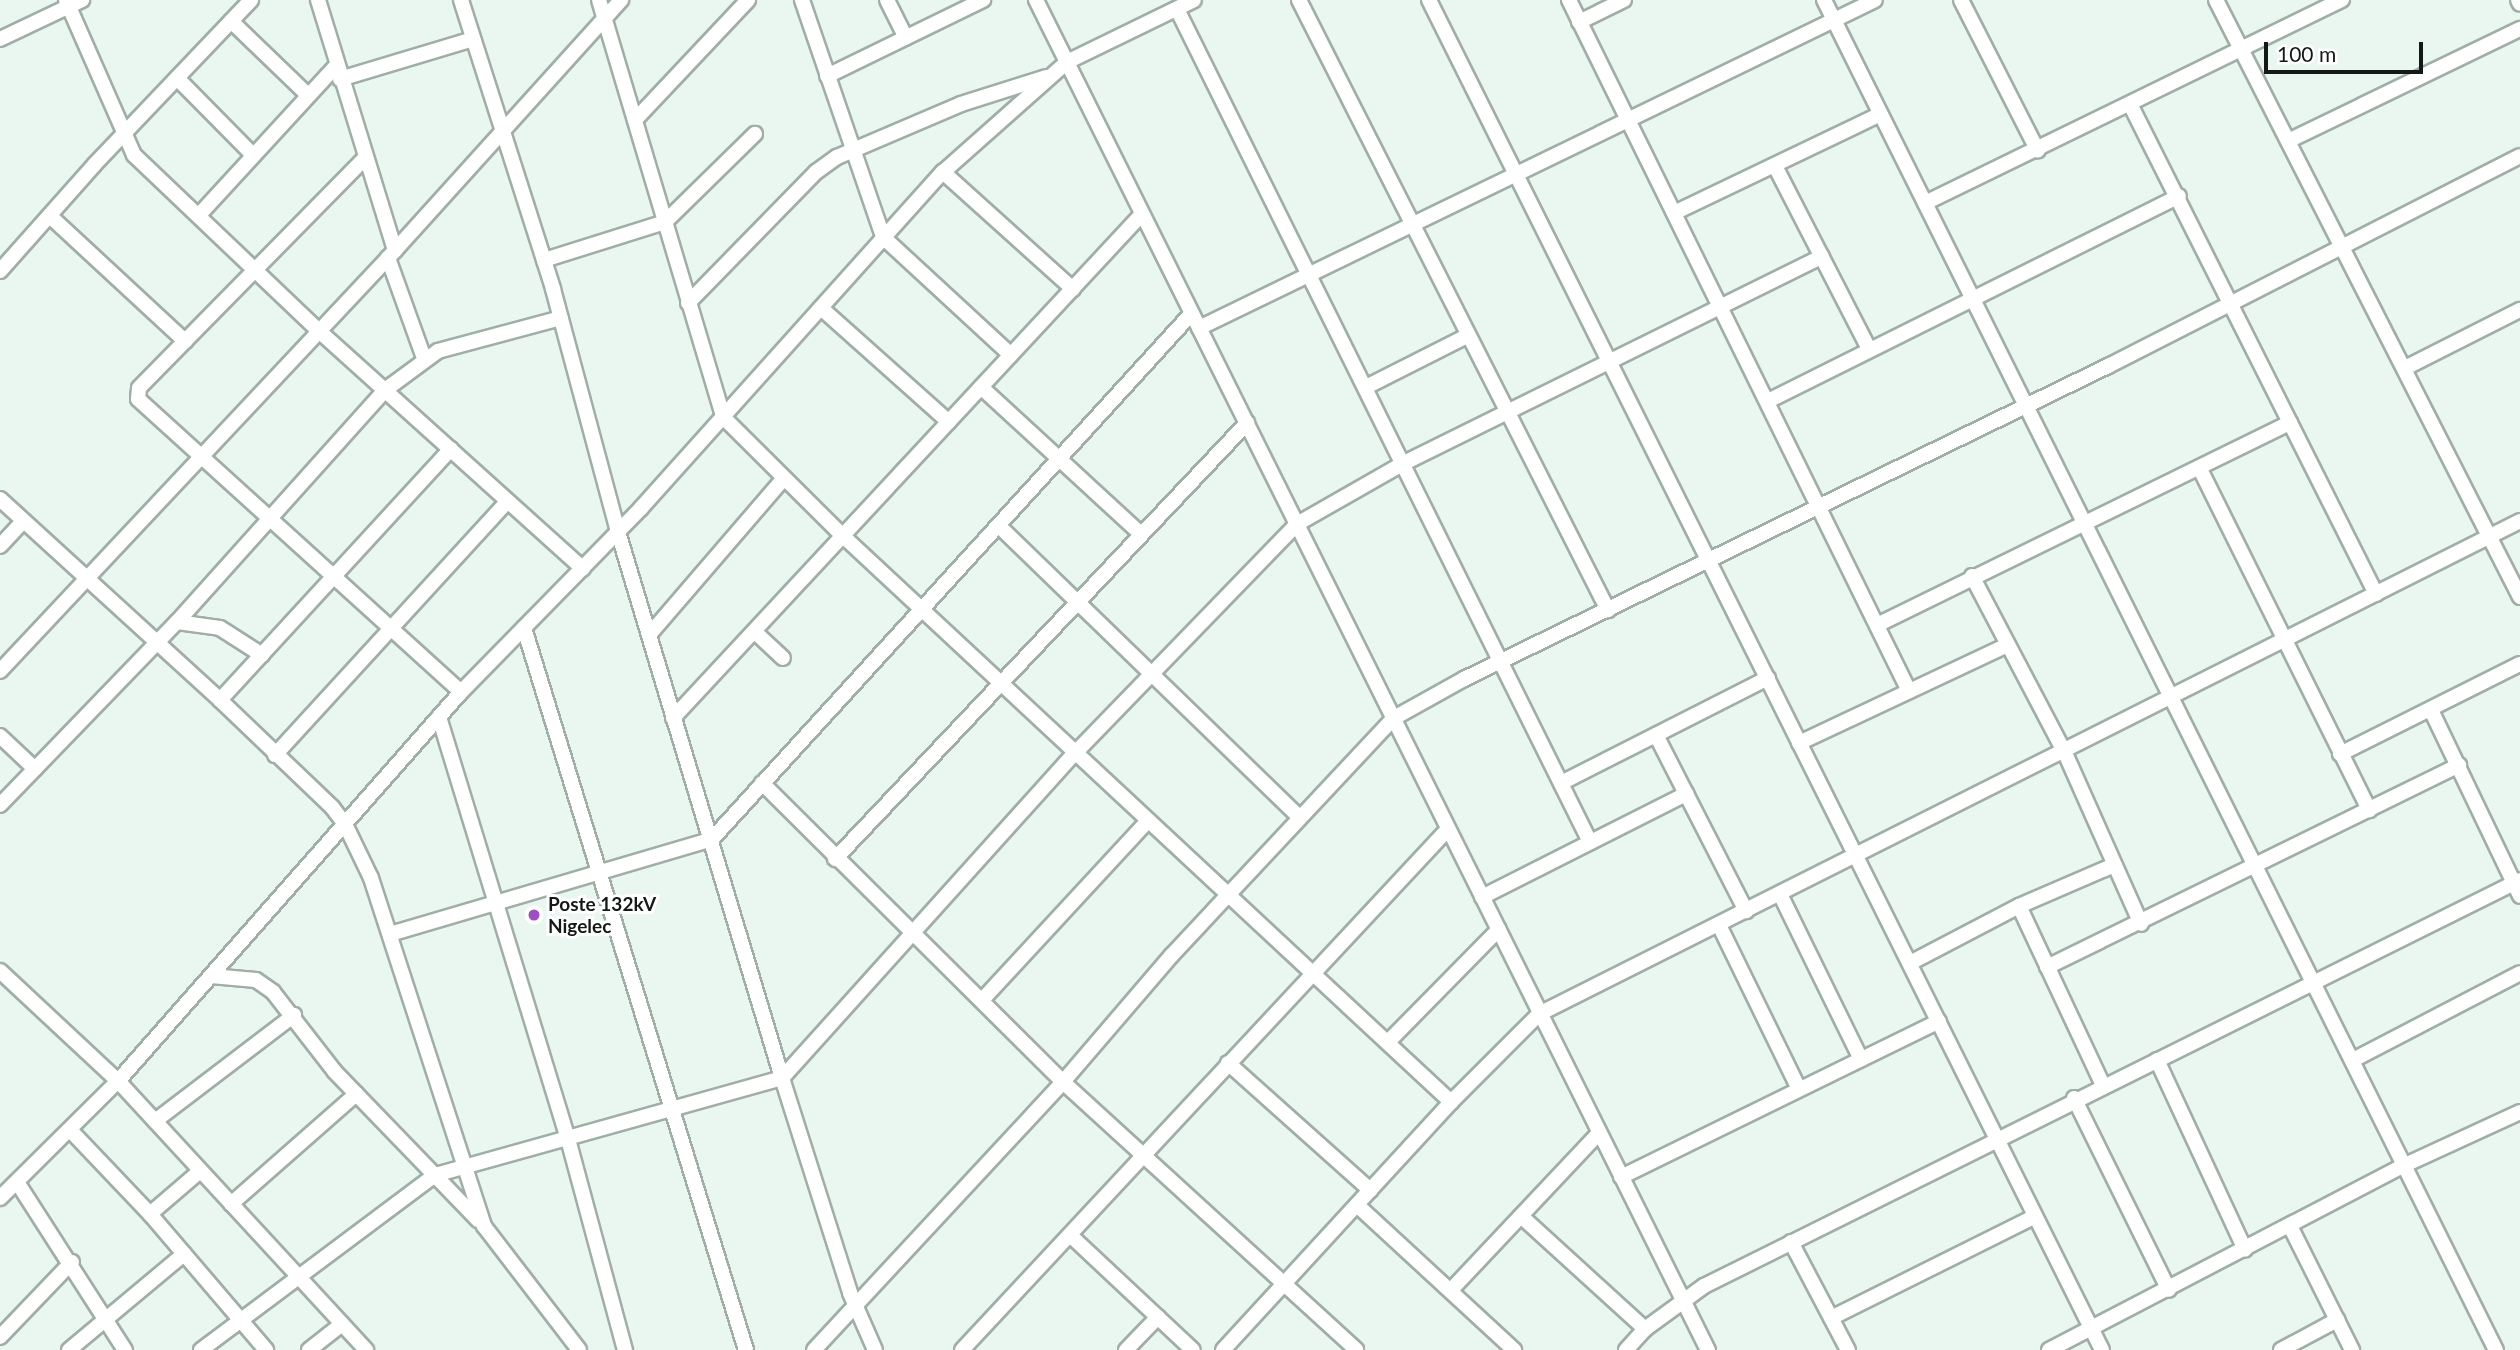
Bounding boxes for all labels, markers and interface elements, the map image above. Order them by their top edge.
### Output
scale bar [2268,28,2427,72]
text: 100 m [2277,41,2336,66]
place label: Poste 132kV Nigelec [548,893,656,937]
marker: Poste 132kV Nigelec [526,907,542,923]

